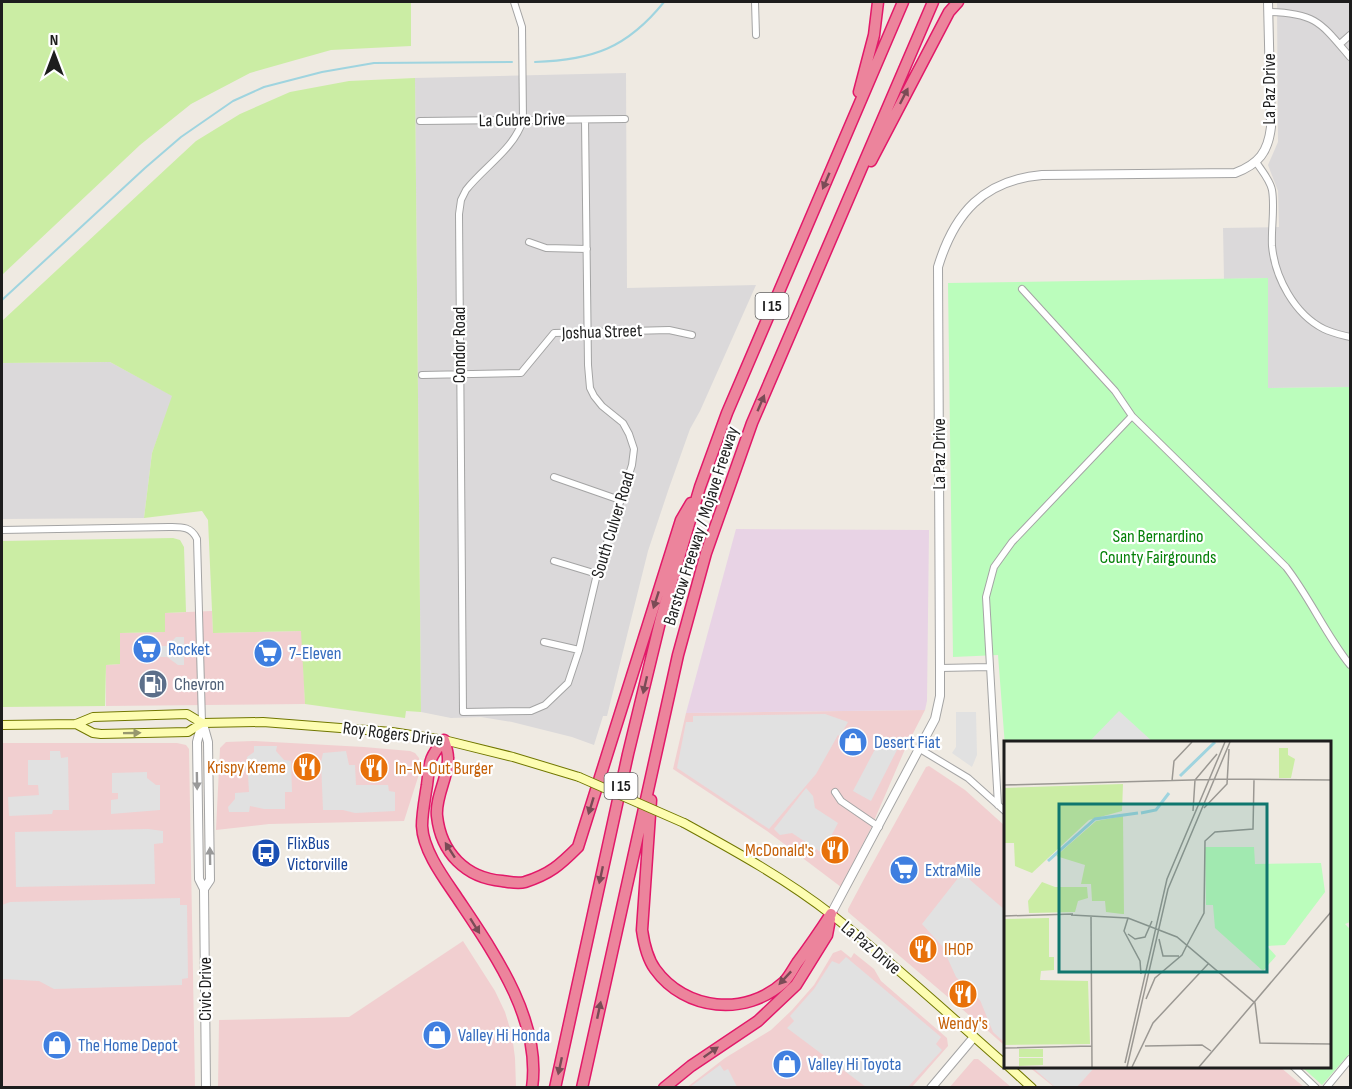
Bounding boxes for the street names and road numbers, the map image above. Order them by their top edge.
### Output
street label: La Paz Drive [1259,53,1280,125]
street label: La Cubre Drive [479,109,565,131]
road number: I 15 [756,293,788,319]
street label: Condor Road [449,307,470,383]
street label: Joshua Street [560,320,643,344]
street label: La Paz Drive [929,418,950,490]
street label: Barstow Freeway / Mojave Freeway [659,424,743,628]
street label: South Culver Road [587,469,639,581]
street label: Roy Rogers Drive [342,717,444,751]
road number: I 15 [604,773,638,799]
street label: La Paz Drive [837,917,905,979]
street label: Civic Drive [195,957,216,1021]

